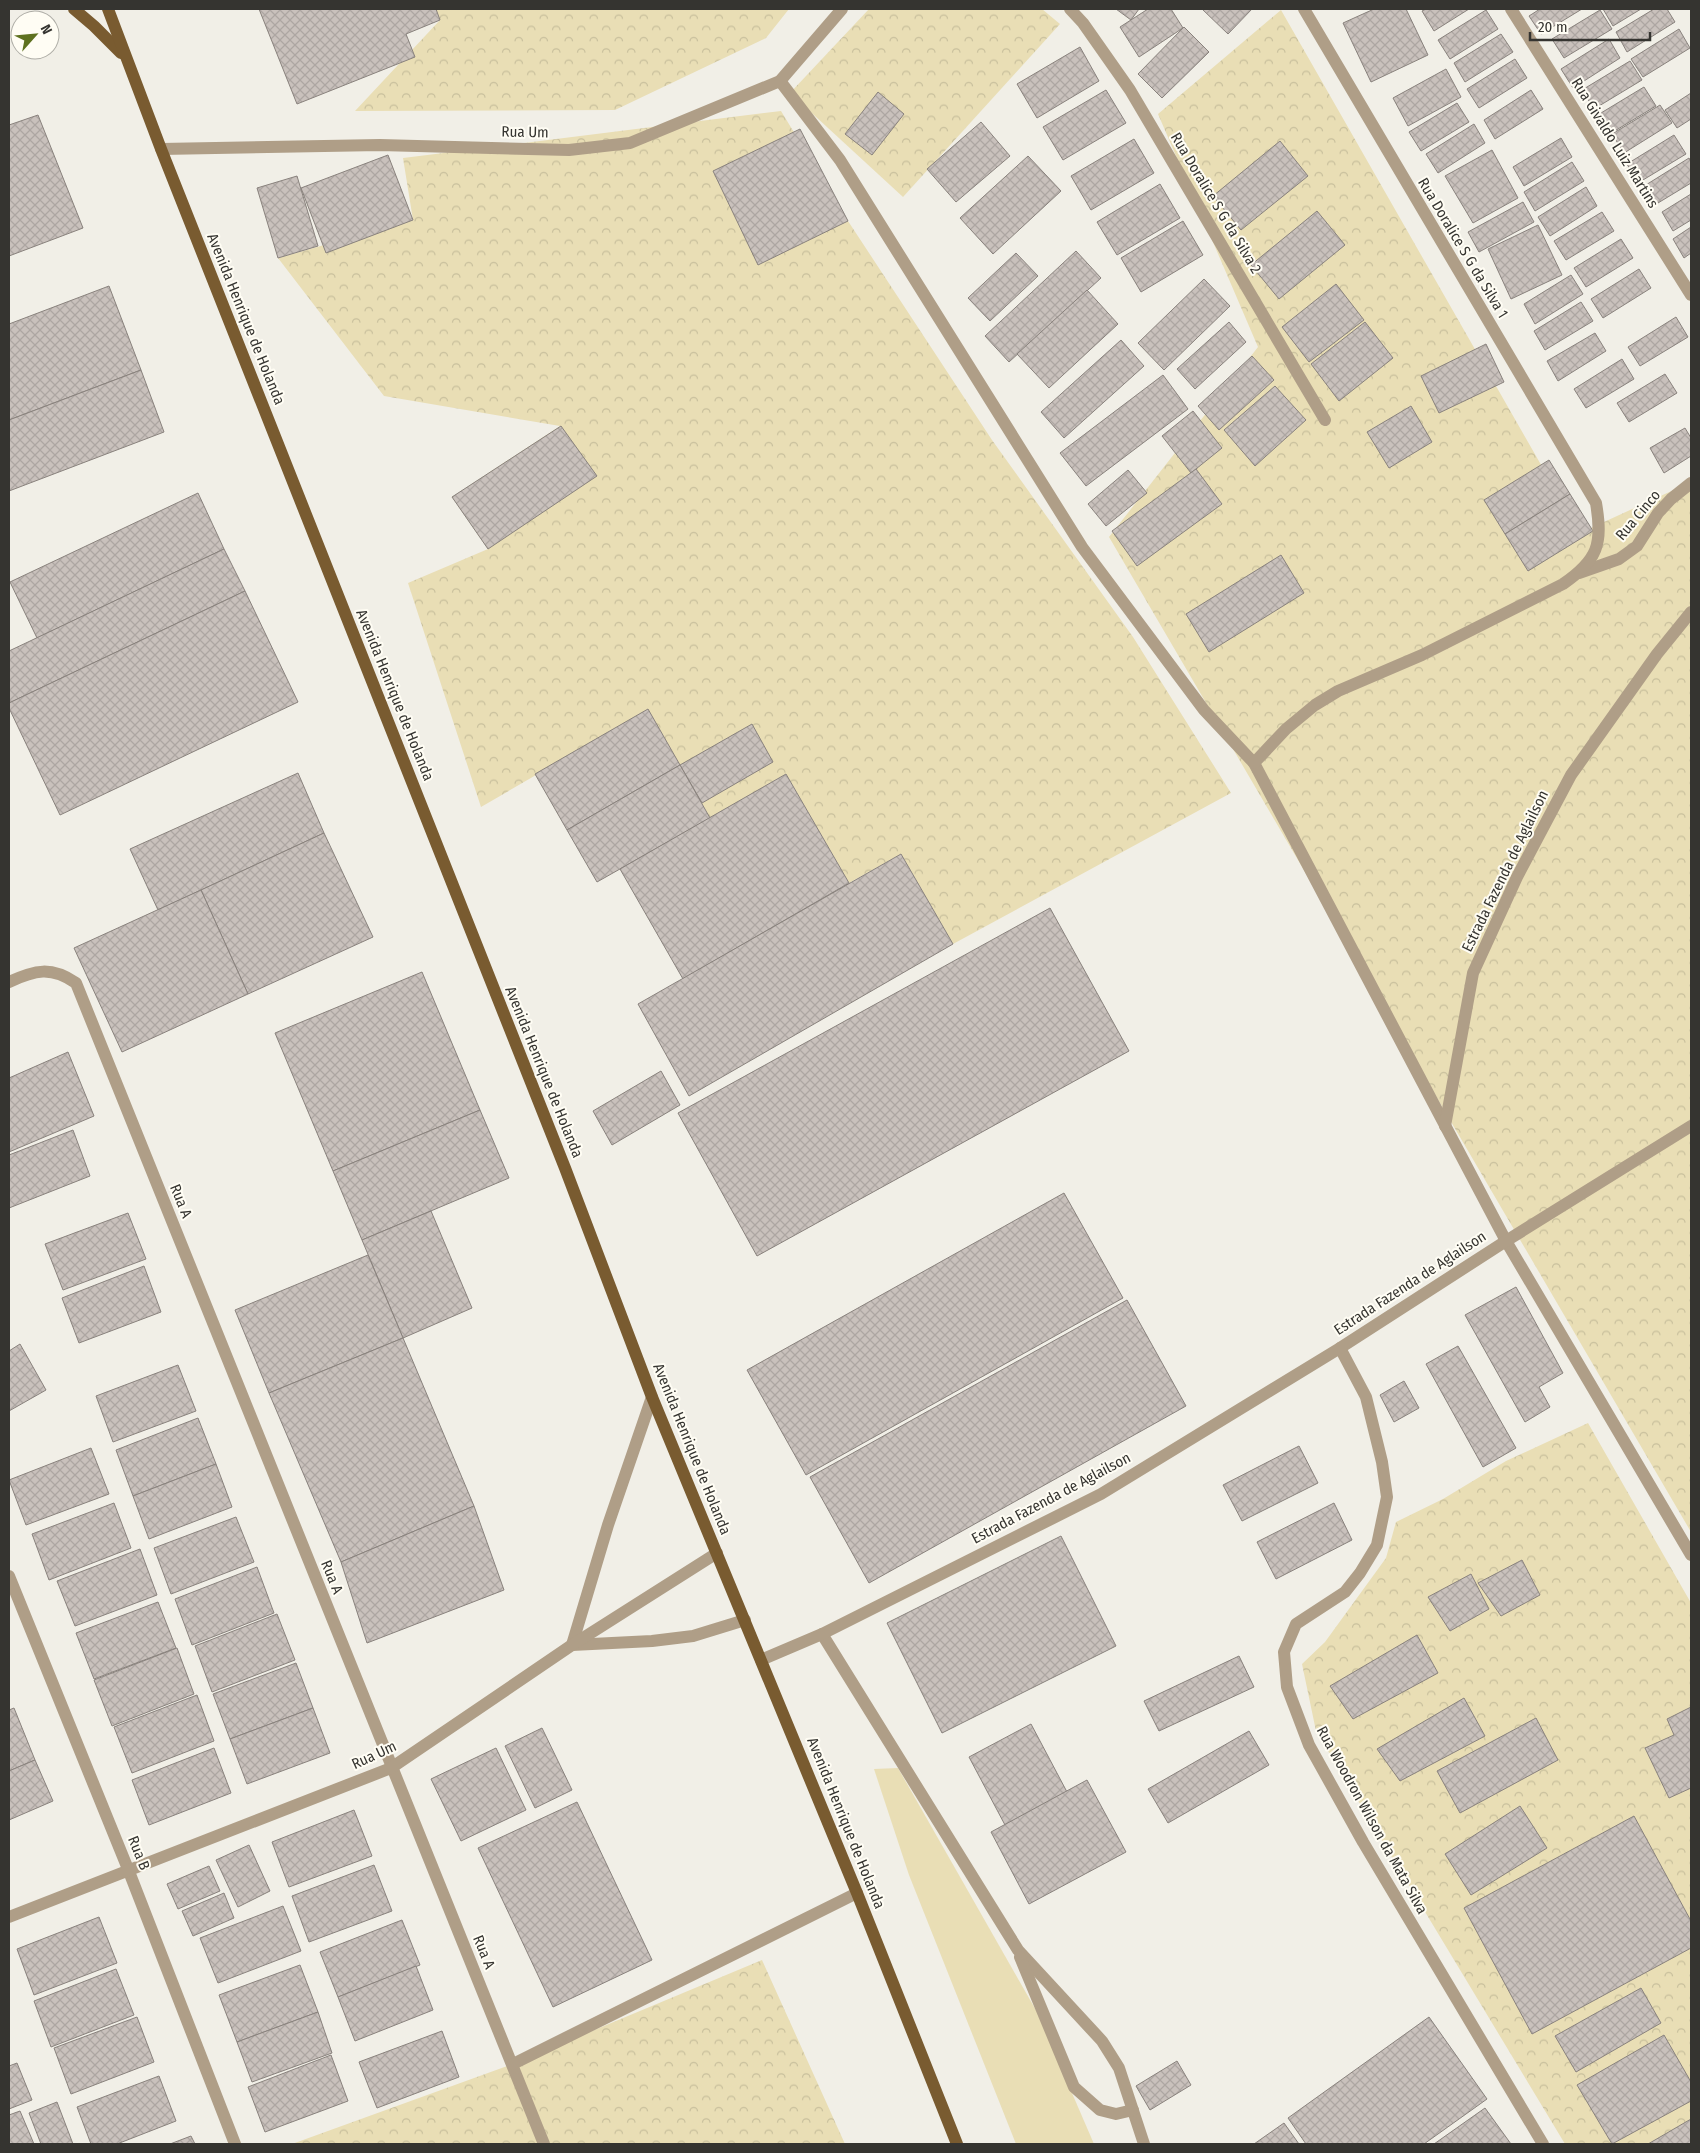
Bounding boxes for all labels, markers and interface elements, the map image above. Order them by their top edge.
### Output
north arrow [10,10,60,60]
scale bar [1530,10,1650,42]
text: 20 m [1538,18,1568,36]
text: N [37,22,56,37]
street label: Rua Givaldo Luiz Martins [1568,75,1662,211]
street label: Rua Um [501,123,549,141]
street label: Rua Doralice S G da Silva 2 [1167,129,1265,277]
street label: Rua Doralice S G da Silva 1 [1414,175,1512,321]
street label: Avenida Henrique de Holanda [203,231,289,407]
street label: Rua Cinco [1612,486,1664,544]
street label: Avenida Henrique de Holanda [352,607,438,783]
street label: Estrada Fazenda de Aglailson [1458,787,1552,955]
street label: Avenida Henrique de Holanda [501,984,587,1160]
street label: Rua A [166,1181,196,1221]
street label: Estrada Fazenda de Aglailson [1331,1227,1489,1339]
street label: Avenida Henrique de Holanda [649,1361,735,1537]
street label: Estrada Fazenda de Aglailson [968,1448,1134,1548]
street label: Rua A [317,1557,347,1597]
street label: Rua Woodron Wilson da Mata Silva [1313,1723,1431,1917]
street label: Avenida Henrique de Holanda [803,1735,889,1911]
street label: Rua Um [349,1737,399,1773]
street label: Rua B [124,1833,154,1873]
street label: Rua A [469,1932,499,1972]

